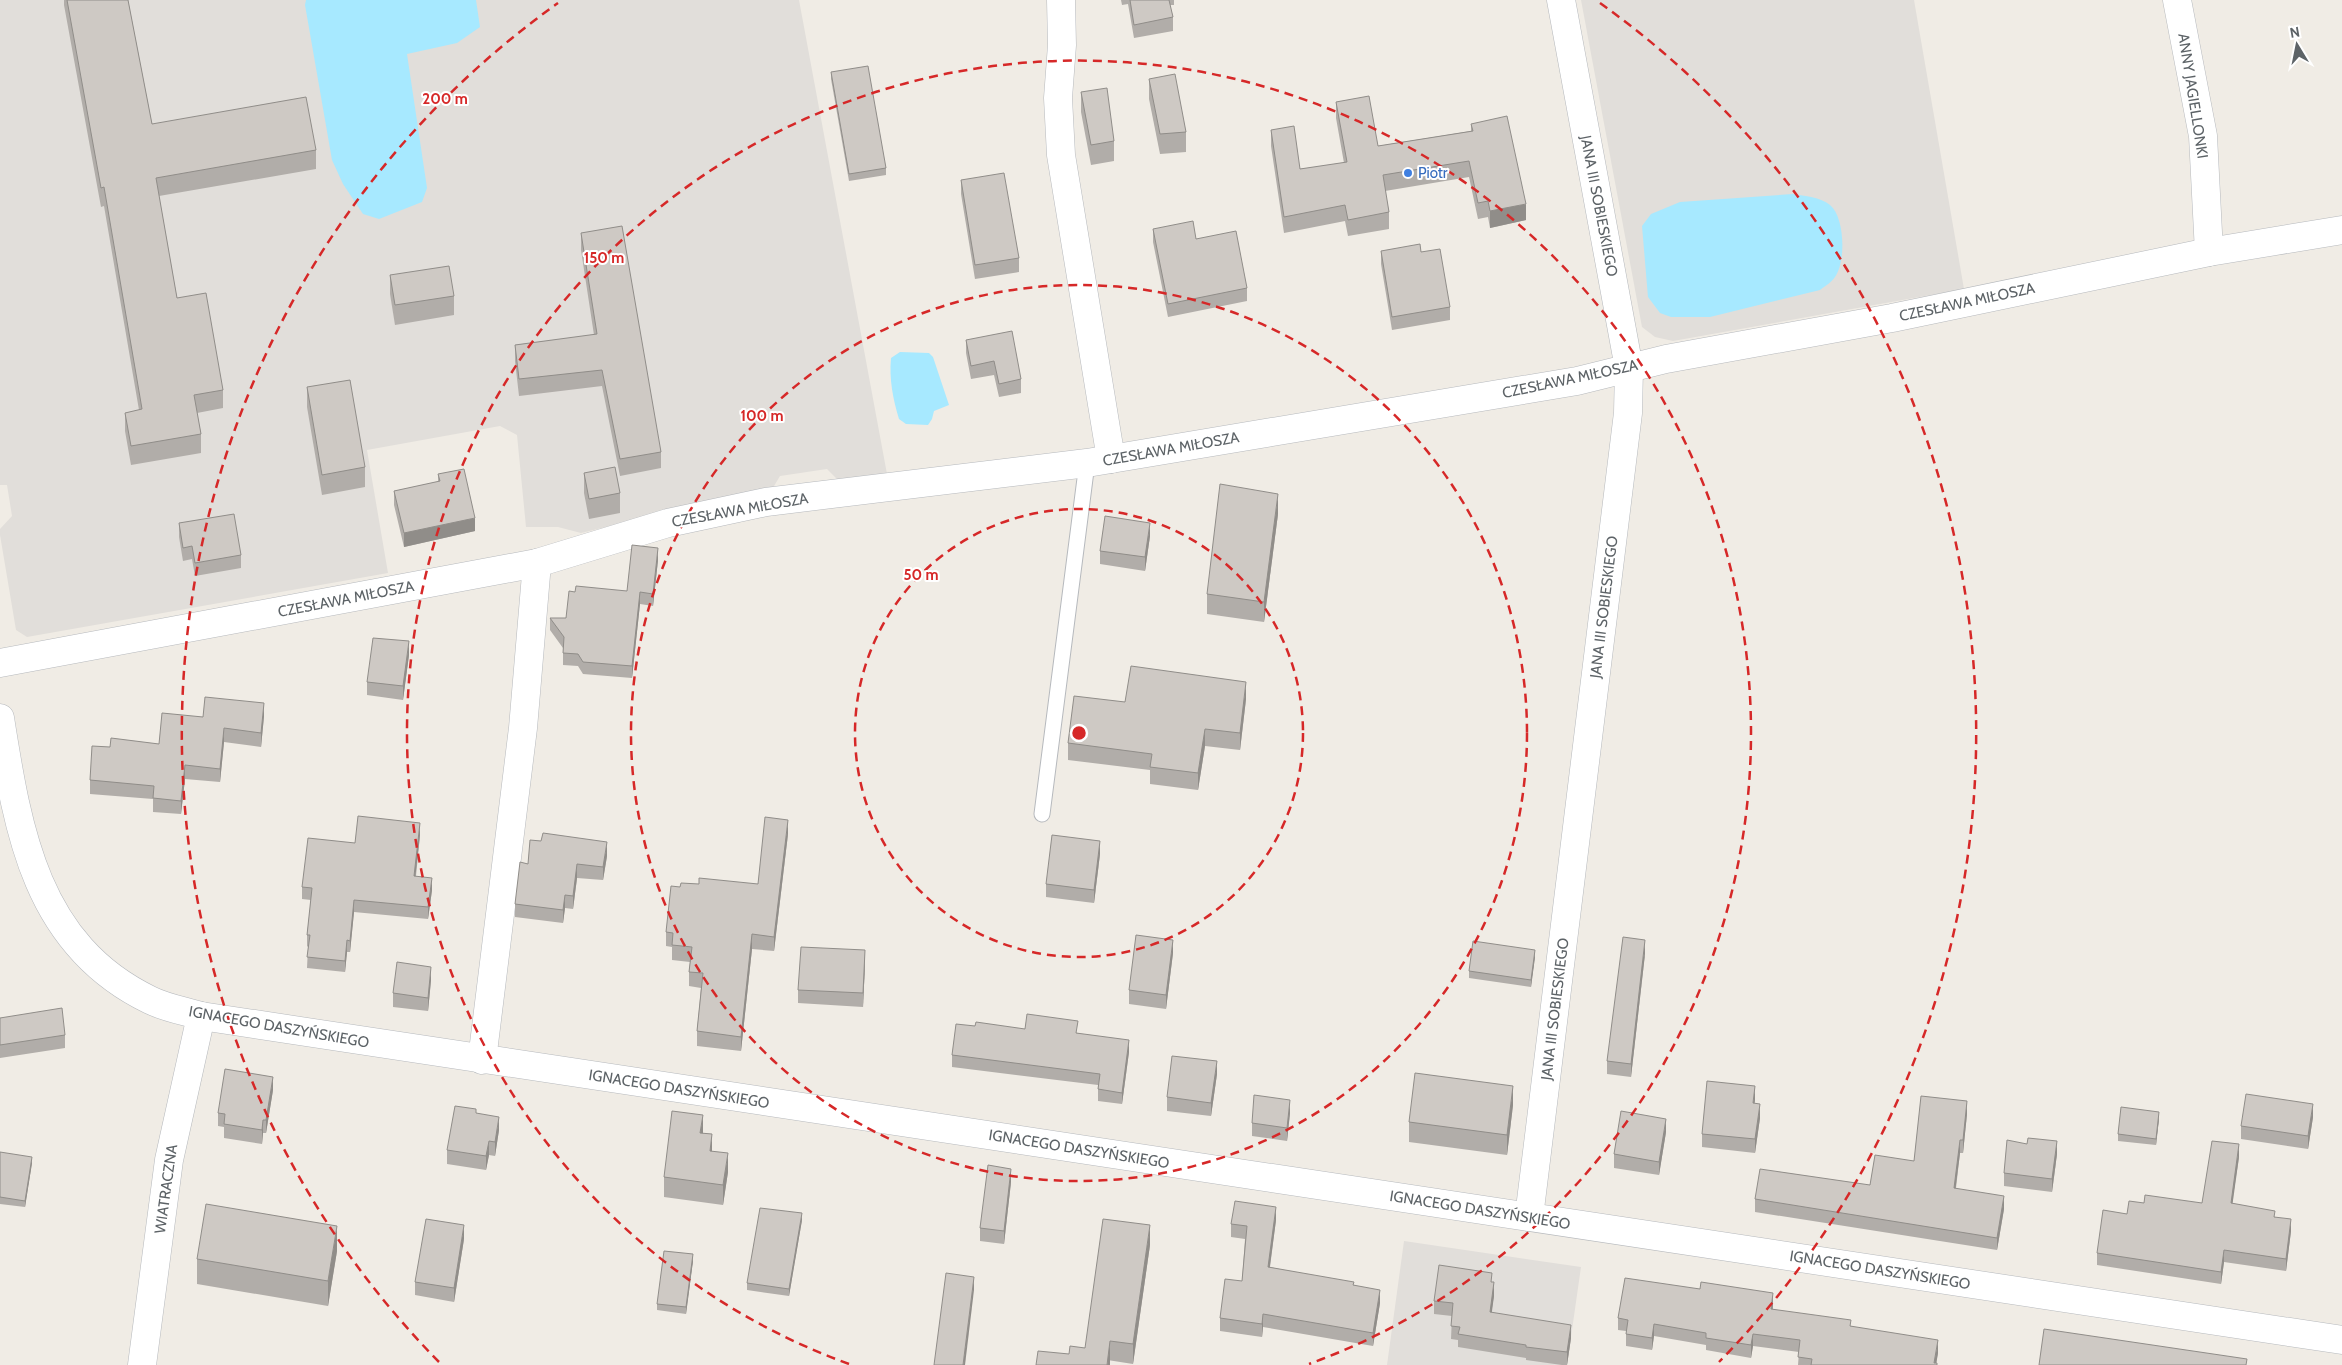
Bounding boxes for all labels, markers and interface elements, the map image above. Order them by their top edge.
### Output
north arrow [2272,20,2322,70]
text: N [2288,22,2301,42]
street label: ANNY JAGIELLONKI [2174,32,2212,160]
text: 200 m [422,90,468,108]
street label: JANA III SOBIESKIEGO [1576,133,1622,278]
place label: Piotr [1418,164,1448,182]
marker: Piotr [1402,167,1414,179]
text: 150 m [584,249,624,267]
street label: CZESŁAWA MIŁOSZA [1898,279,2037,325]
street label: CZESŁAWA MIŁOSZA [1501,356,1640,402]
text: 100 m [740,407,784,425]
street label: CZESŁAWA MIŁOSZA [1101,428,1241,470]
street label: CZESŁAWA MIŁOSZA [670,489,810,531]
street label: JANA III SOBIESKIEGO [1586,535,1622,680]
text: 50 m [903,566,939,584]
street label: CZESŁAWA MIŁOSZA [276,577,416,621]
centre of rings [1070,724,1088,742]
street label: JANA III SOBIESKIEGO [1537,937,1573,1082]
street label: IGNACEGO DASZYŃSKIEGO [187,1001,371,1052]
street label: IGNACEGO DASZYŃSKIEGO [587,1065,771,1112]
street label: IGNACEGO DASZYŃSKIEGO [987,1125,1171,1172]
street label: WIATRACZNA [151,1143,181,1235]
street label: IGNACEGO DASZYŃSKIEGO [1388,1186,1572,1233]
street label: IGNACEGO DASZYŃSKIEGO [1788,1246,1972,1293]

